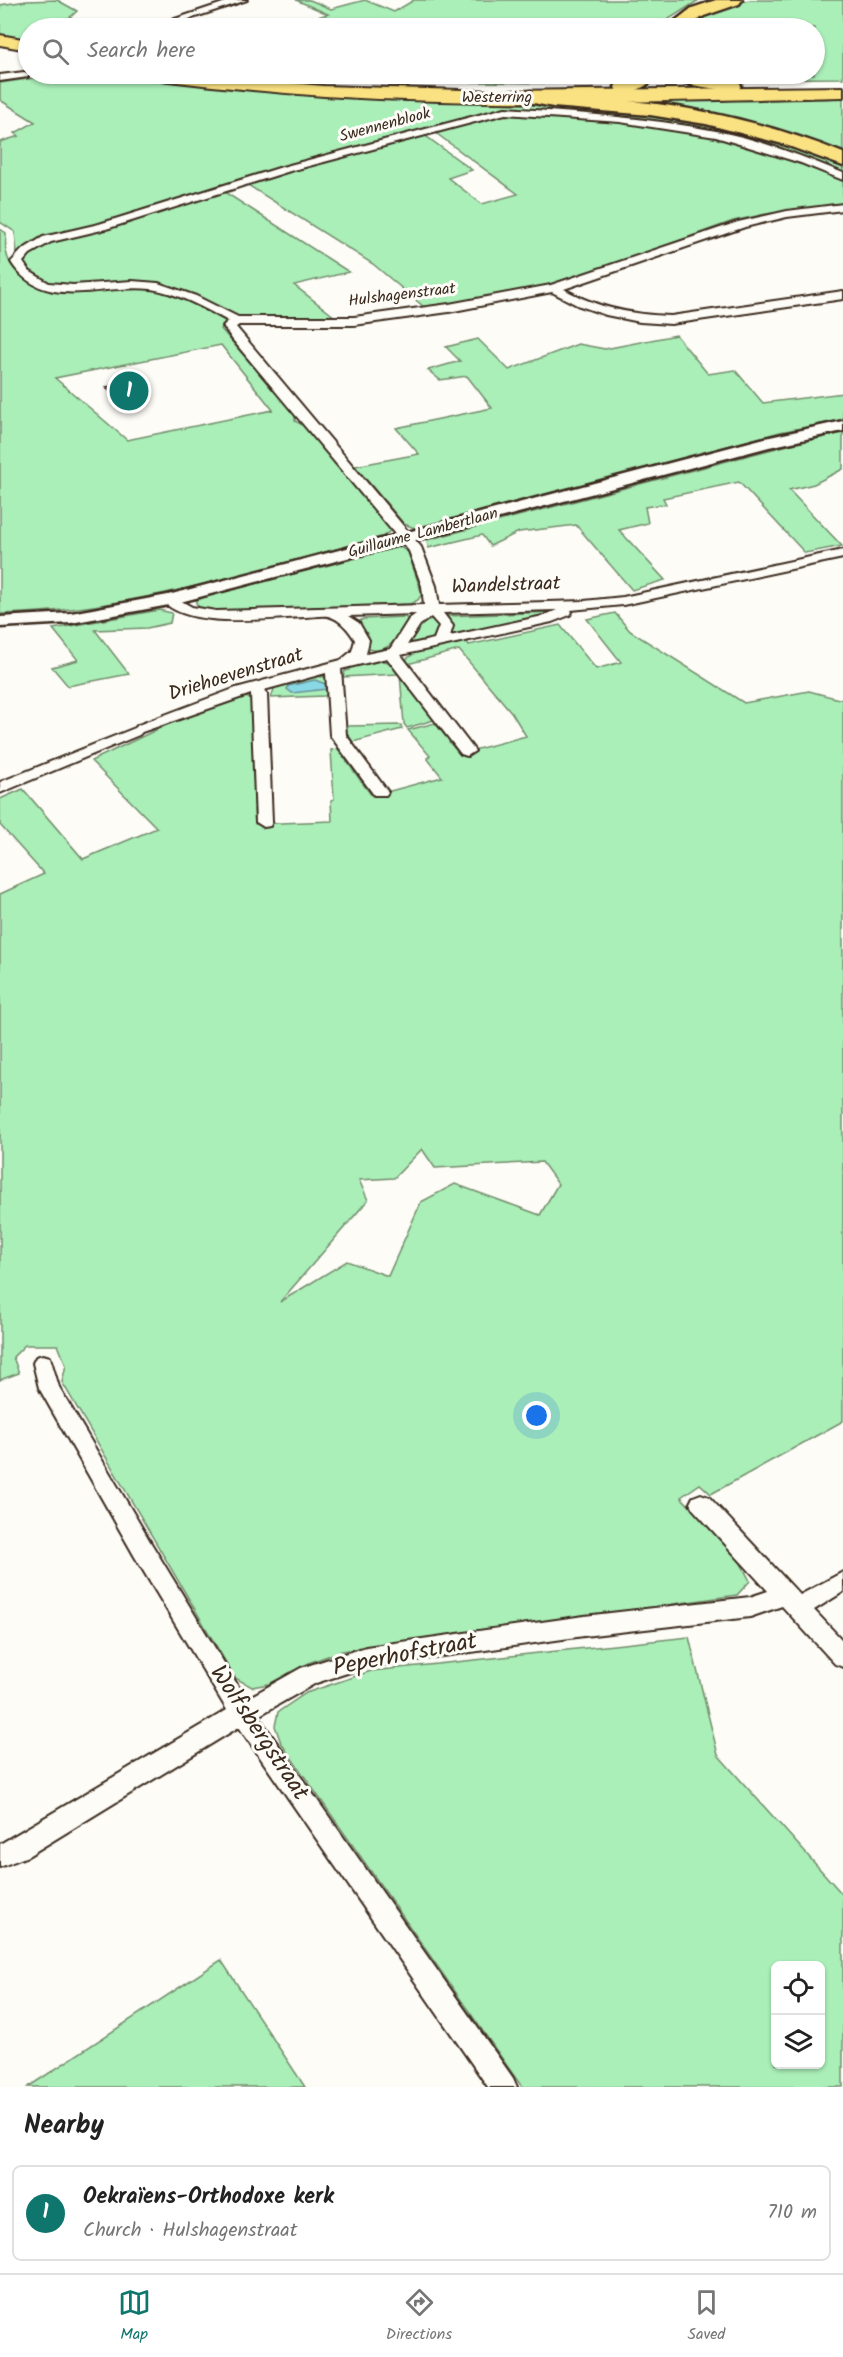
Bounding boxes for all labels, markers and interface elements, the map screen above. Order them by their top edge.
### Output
search box [18,18,825,84]
text: Search here [87,34,195,69]
icon: search [39,35,72,68]
street label: Westerring [462,85,532,110]
street label: Swennenblook [337,101,434,149]
street label: Hulshagenstraat [347,276,458,314]
pin: 1 [110,368,148,414]
street label: Guillaume Lambertlaan [345,501,501,565]
street label: Wandelstraat [451,568,561,604]
street label: Driehoevenstraat [165,639,308,711]
your location [522,1401,551,1430]
street label: Peperhofstraat [330,1622,481,1688]
street label: Wolfsbergstraat [199,1657,319,1809]
map controls [771,1961,825,2069]
button: locate [771,1961,825,2015]
button: layers [771,2015,825,2069]
text: Nearby [24,2105,104,2147]
text: Oekraïens-Orthodoxe kerk [83,2180,334,2215]
text: 1 [42,2197,49,2229]
text: 710 m [768,2197,817,2229]
text: Church · Hulshagenstraat [83,2215,297,2247]
tab: Map [118,2286,151,2347]
tab: Directions [386,2286,452,2347]
tab: Saved [687,2286,725,2347]

